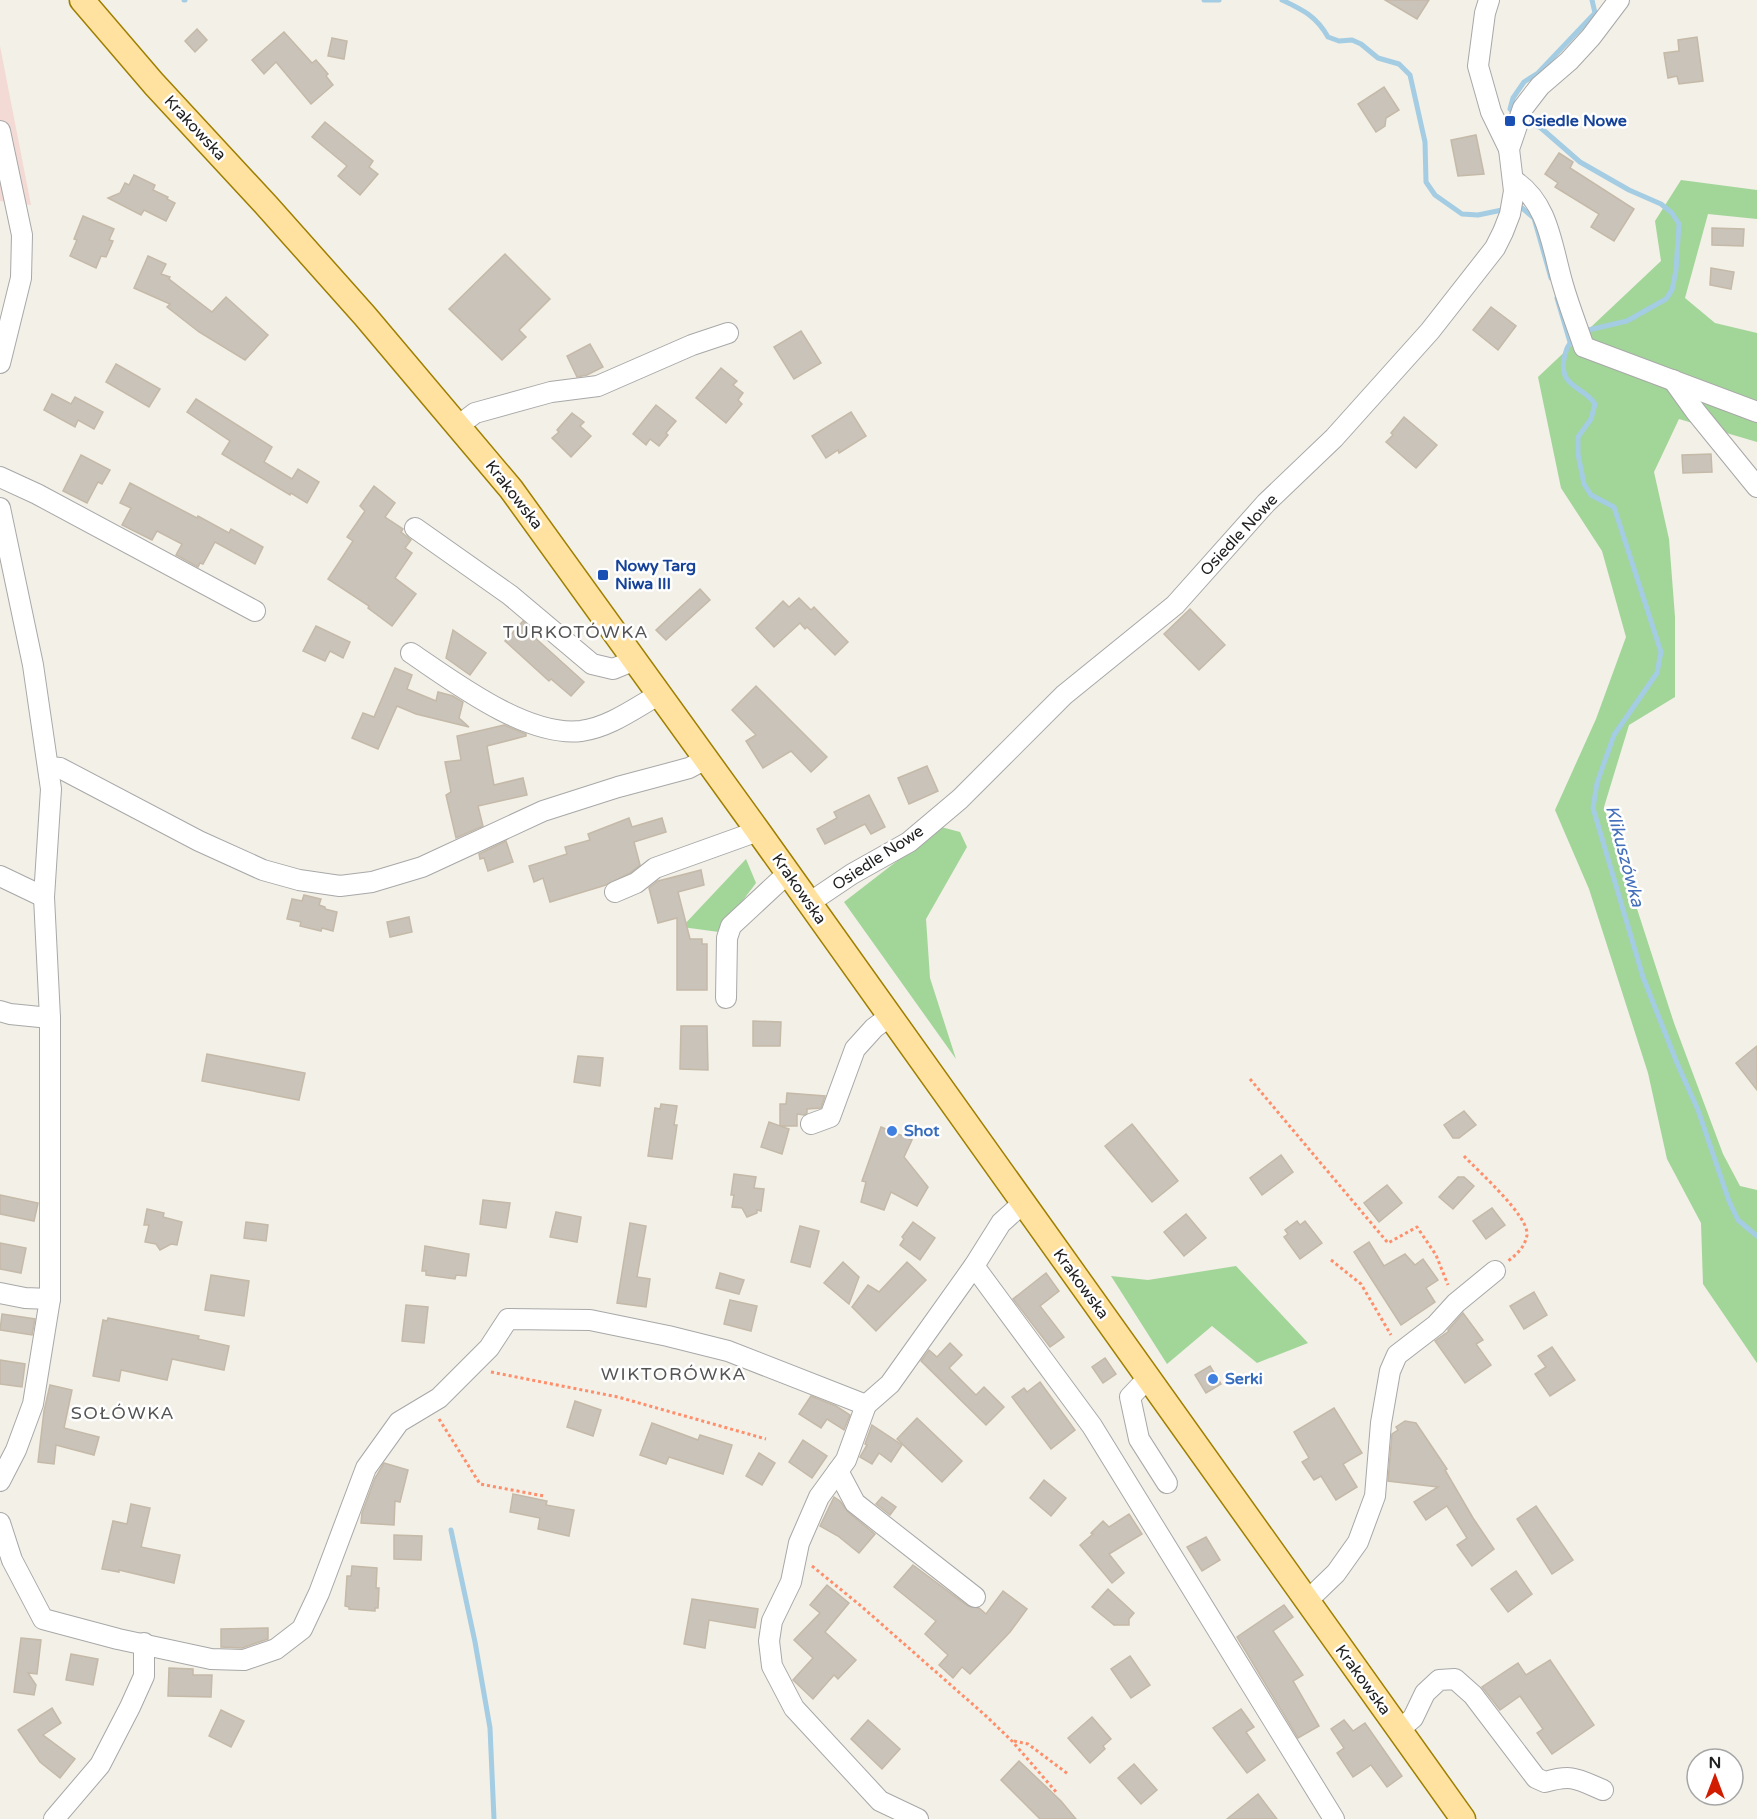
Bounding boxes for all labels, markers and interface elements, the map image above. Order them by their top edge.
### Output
street label: Krakowska [160,91,230,165]
place label: Osiedle Nowe [1522,111,1627,131]
marker: Osiedle Nowe [1503,114,1517,128]
street label: Krakowska [481,457,547,533]
street label: Osiedle Nowe [1196,490,1282,580]
place label: Nowy Targ Niwa III [615,556,696,594]
marker: Nowy Targ Niwa III [596,568,610,582]
district label: TURKOTÓWKA [503,621,649,643]
water label: Klikuszówka [1601,803,1649,910]
street label: Osiedle Nowe [829,821,927,895]
street label: Krakowska [767,850,831,928]
place label: Shot [904,1121,940,1141]
marker: Shot [885,1124,899,1138]
street label: Krakowska [1049,1245,1113,1323]
district label: WIKTORÓWKA [601,1363,747,1385]
place label: Serki [1225,1369,1263,1389]
marker: Serki [1206,1372,1220,1386]
district label: SOŁÓWKA [71,1402,175,1424]
street label: Krakowska [1331,1641,1395,1719]
north arrow [1685,1747,1745,1807]
text: N [1709,1753,1721,1773]

